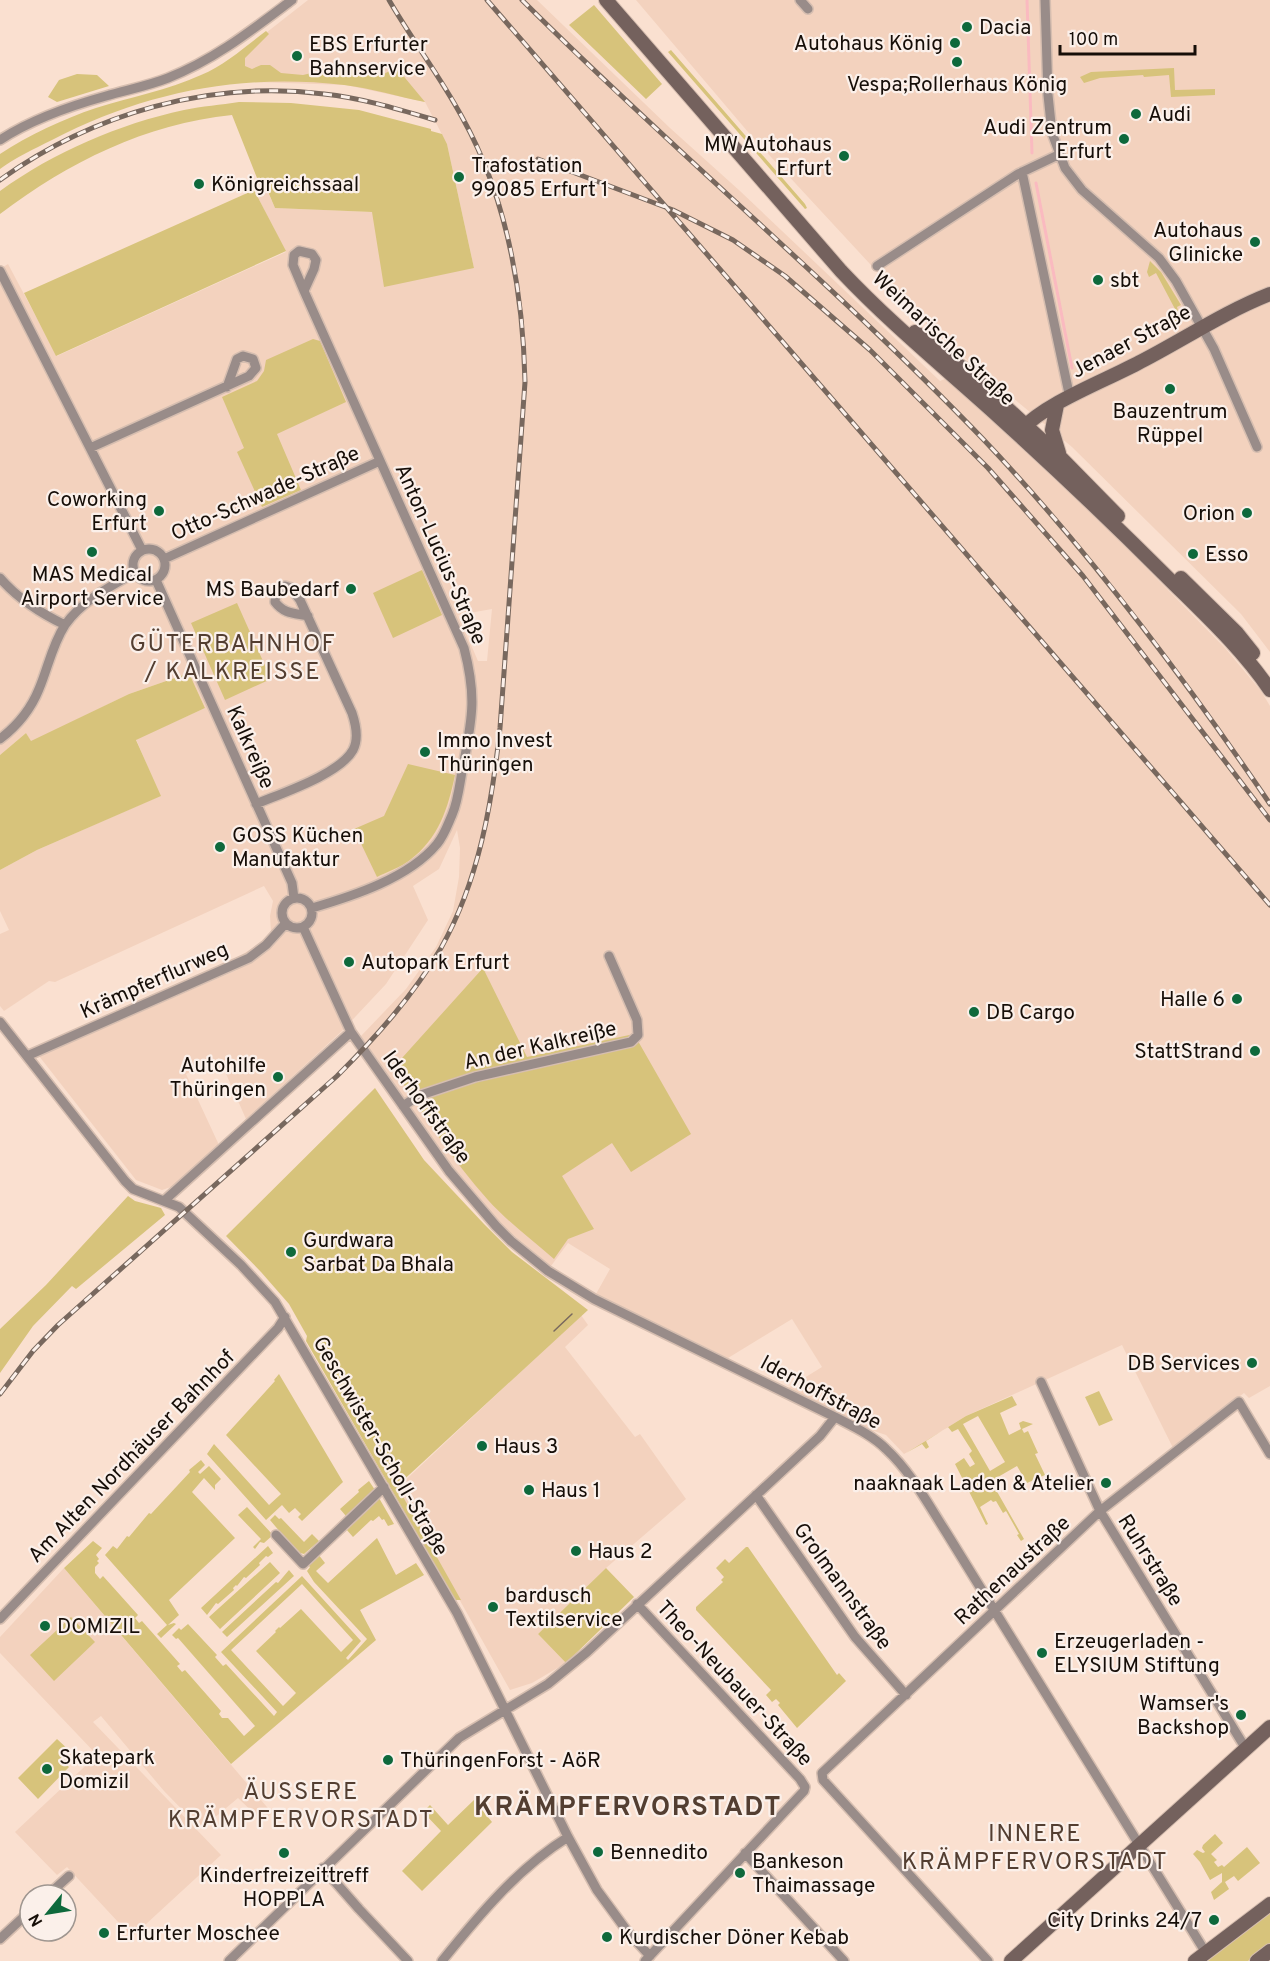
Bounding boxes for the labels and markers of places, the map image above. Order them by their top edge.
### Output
place label: Dacia [979,15,1031,42]
marker: Dacia [960,20,974,34]
place label: Autohaus König [794,31,943,58]
place label: EBS Erfurter Bahnservice [309,32,428,83]
marker: Autohaus König [948,36,962,50]
marker: EBS Erfurter Bahnservice [290,49,304,63]
marker: Vespa;Rollerhaus König [950,55,964,69]
place label: Vespa;Rollerhaus König [847,72,1067,99]
place label: Audi [1148,102,1191,129]
marker: Audi [1129,107,1143,121]
place label: Audi Zentrum Erfurt [983,115,1112,166]
place label: MW Autohaus Erfurt [704,132,832,183]
marker: Audi Zentrum Erfurt [1117,132,1131,146]
marker: MW Autohaus Erfurt [837,149,851,163]
place label: Trafostation 99085 Erfurt 1 [471,153,609,204]
marker: Trafostation 99085 Erfurt 1 [452,170,466,184]
place label: Königreichssaal [211,172,359,199]
marker: Königreichssaal [192,177,206,191]
place label: Autohaus Glinicke [1153,218,1243,269]
marker: Autohaus Glinicke [1248,235,1262,249]
place label: sbt [1110,268,1139,295]
marker: sbt [1091,273,1105,287]
marker: Bauzentrum Rüppel [1163,382,1177,396]
place label: Bauzentrum Rüppel [1112,399,1228,450]
place label: Coworking Erfurt [47,487,147,538]
place label: Orion [1183,501,1235,528]
marker: Coworking Erfurt [152,504,166,518]
marker: Orion [1240,506,1254,520]
place label: Esso [1205,542,1248,569]
marker: MAS Medical Airport Service [85,545,99,559]
marker: Esso [1186,547,1200,561]
place label: MAS Medical Airport Service [21,562,163,613]
place label: MS Baubedarf [206,577,339,604]
marker: MS Baubedarf [344,582,358,596]
place label: Immo Invest Thüringen [437,728,553,779]
marker: Immo Invest Thüringen [418,745,432,759]
place label: GOSS Küchen Manufaktur [232,823,363,874]
marker: GOSS Küchen Manufaktur [213,840,227,854]
place label: Autopark Erfurt [361,950,510,977]
marker: Autopark Erfurt [342,955,356,969]
place label: Halle 6 [1160,987,1225,1014]
marker: Halle 6 [1230,992,1244,1006]
place label: DB Cargo [986,1000,1075,1027]
marker: DB Cargo [967,1005,981,1019]
place label: StattStrand [1134,1039,1243,1066]
marker: StattStrand [1248,1044,1262,1058]
place label: Autohilfe Thüringen [170,1053,266,1104]
marker: Autohilfe Thüringen [271,1070,285,1084]
place label: Gurdwara Sarbat Da Bhala [303,1228,454,1279]
marker: Gurdwara Sarbat Da Bhala [284,1245,298,1259]
place label: DB Services [1127,1351,1240,1378]
marker: DB Services [1245,1356,1259,1370]
place label: Haus 3 [494,1434,558,1461]
marker: Haus 3 [475,1439,489,1453]
place label: naaknaak Laden & Atelier [853,1471,1094,1498]
marker: naaknaak Laden & Atelier [1099,1476,1113,1490]
place label: Haus 1 [541,1478,601,1505]
marker: Haus 1 [522,1483,536,1497]
place label: Haus 2 [588,1539,653,1566]
marker: Haus 2 [569,1544,583,1558]
place label: bardusch Textilservice [505,1583,623,1634]
marker: bardusch Textilservice [486,1600,500,1614]
place label: DOMIZIL [57,1614,140,1641]
marker: DOMIZIL [38,1619,52,1633]
place label: Erzeugerladen - ELYSIUM Stiftung [1054,1629,1220,1680]
marker: Erzeugerladen - ELYSIUM Stiftung [1035,1646,1049,1660]
place label: Wamser's Backshop [1137,1691,1229,1742]
marker: Wamser's Backshop [1234,1708,1248,1722]
place label: Skatepark Domizil [59,1745,155,1796]
place label: ThüringenForst - AöR [400,1748,601,1775]
marker: ThüringenForst - AöR [381,1753,395,1767]
marker: Skatepark Domizil [40,1762,54,1776]
place label: Bennedito [610,1840,708,1867]
marker: Bennedito [591,1845,605,1859]
marker: Kinderfreizeittreff HOPPLA [277,1846,291,1860]
place label: Bankeson Thaimassage [752,1849,875,1900]
place label: Kinderfreizeittreff HOPPLA [199,1863,369,1914]
marker: Bankeson Thaimassage [733,1866,747,1880]
place label: City Drinks 24/7 [1047,1908,1202,1935]
marker: City Drinks 24/7 [1207,1913,1221,1927]
place label: Erfurter Moschee [116,1921,280,1948]
place label: Kurdischer Döner Kebab [619,1925,849,1952]
marker: Erfurter Moschee [97,1926,111,1940]
marker: Kurdischer Döner Kebab [600,1930,614,1944]

